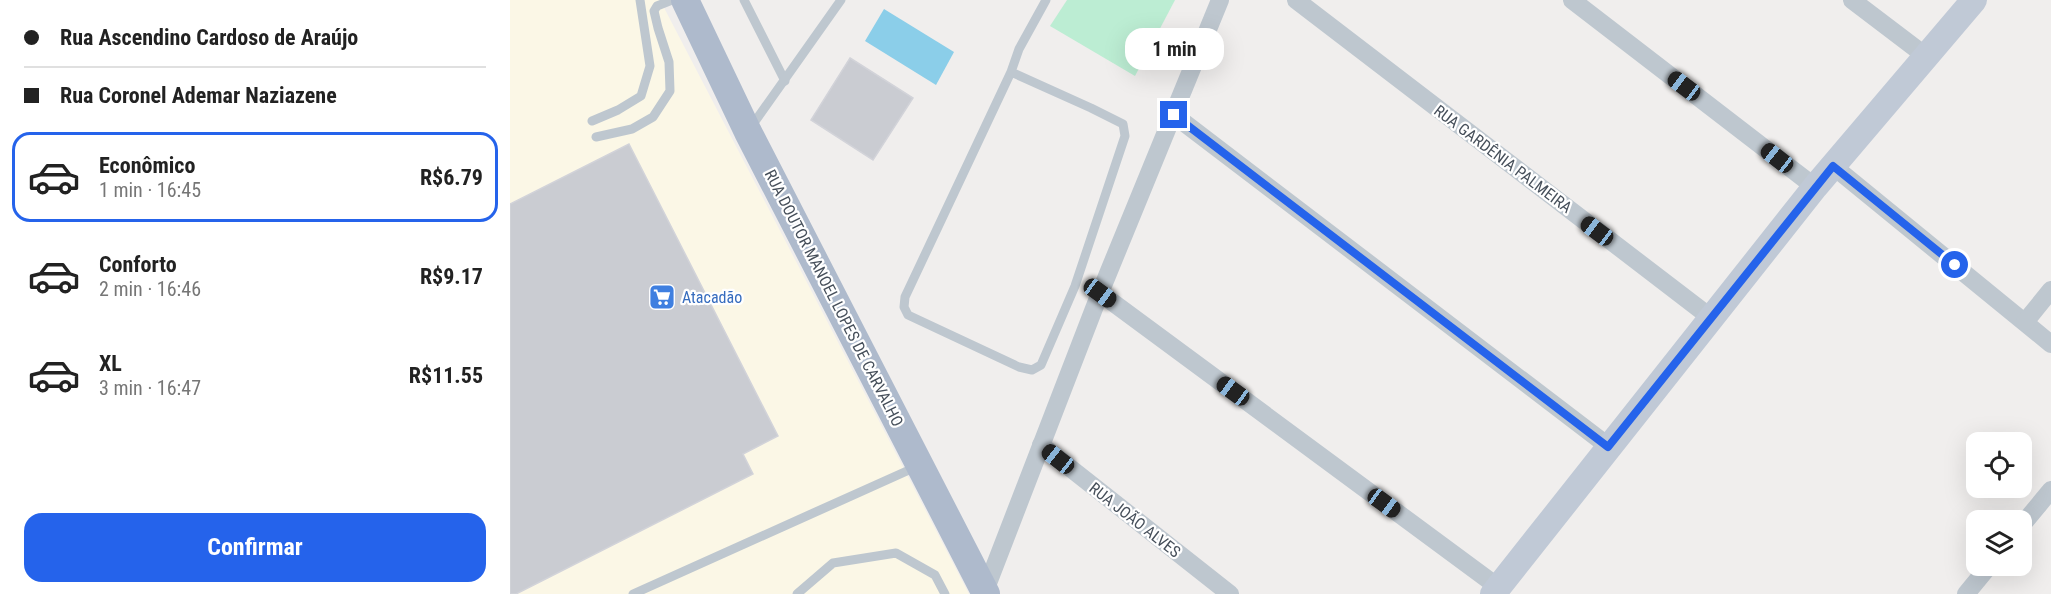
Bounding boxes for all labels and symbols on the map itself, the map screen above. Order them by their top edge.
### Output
callout: 1 min [1124,28,1224,70]
car [1664,68,1704,104]
route end [1160,101,1187,128]
street label: RUA GARDÊNIA PALMEIRA [1430,101,1576,217]
car [1757,140,1797,176]
street label: RUA DOUTOR MANOEL LOPES DE CARVALHO [761,166,907,430]
car [1577,213,1617,249]
route start [1941,251,1968,278]
car [1080,275,1120,311]
supermarket icon: Atacadão [647,282,677,312]
place label: Atacadão [682,288,742,307]
car [1213,373,1253,409]
car [1038,441,1078,477]
street label: RUA JOÃO ALVES [1086,478,1185,562]
car [1364,485,1404,521]

